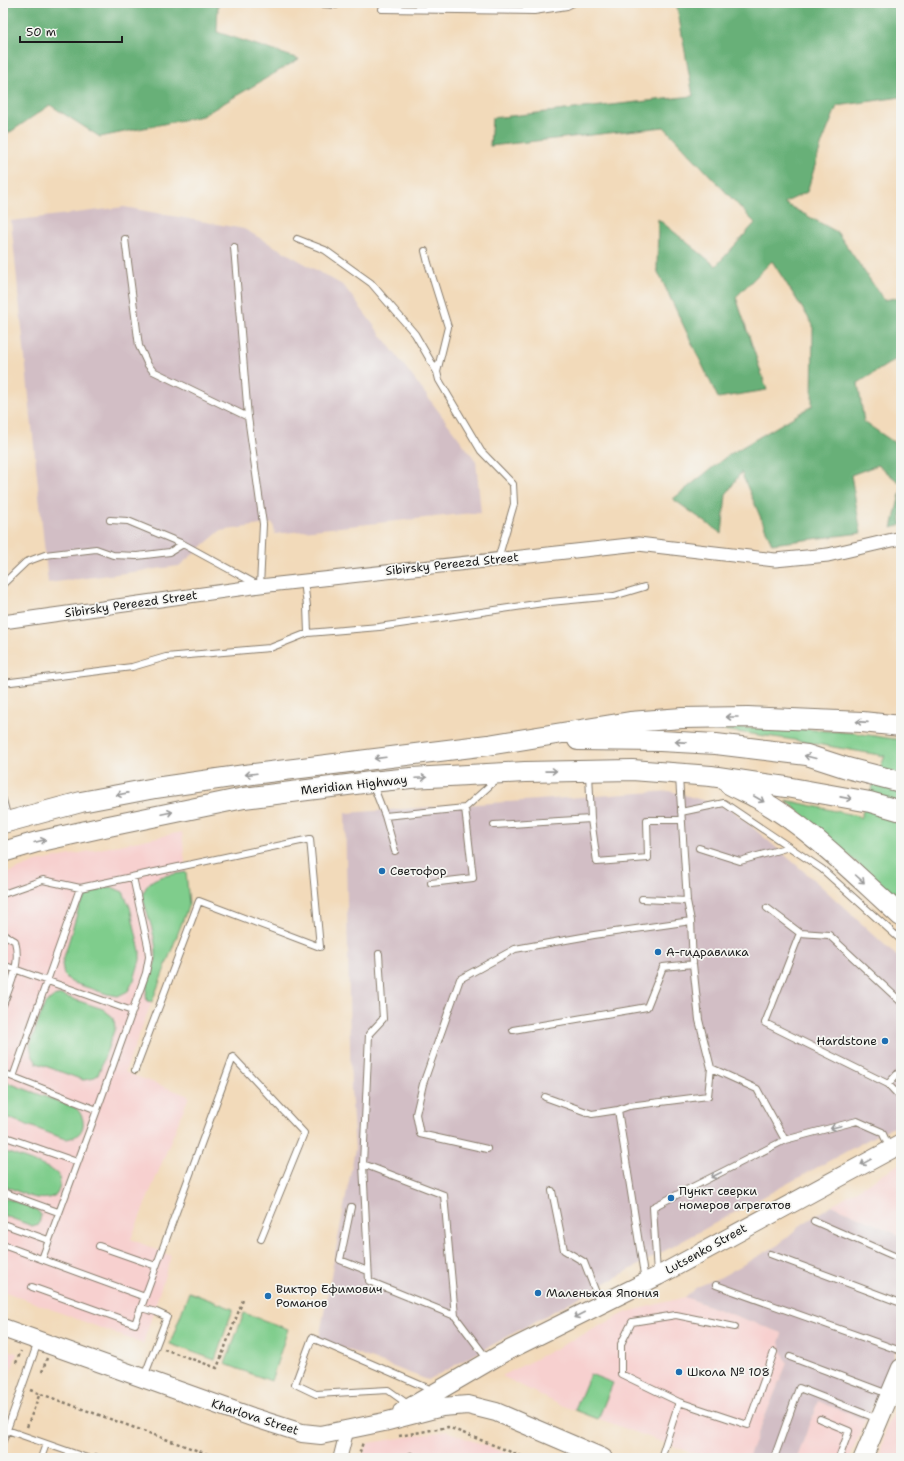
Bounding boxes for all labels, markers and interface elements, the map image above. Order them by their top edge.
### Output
scale bar [20,18,122,44]
text: 50 m [26,24,56,40]
street label: Sibirsky Pereezd Street [385,549,519,579]
street label: Sibirsky Pereezd Street [64,587,198,621]
one-way arrow [726,713,739,721]
one-way arrow [856,719,869,726]
one-way arrow [675,739,688,746]
one-way arrow [804,752,817,760]
one-way arrow [374,754,387,762]
one-way arrow [544,768,557,775]
one-way arrow [245,770,258,778]
street label: Meridian Highway [300,771,408,799]
one-way arrow [414,774,427,781]
one-way arrow [116,791,129,799]
one-way arrow [839,794,852,802]
one-way arrow [753,795,764,803]
one-way arrow [161,809,174,817]
one-way arrow [34,837,47,844]
place label: Светофор [390,863,447,879]
marker: Светофор [377,866,387,876]
one-way arrow [855,875,866,884]
place label: А-гидравлика [666,944,749,960]
marker: А-гидравлика [653,947,663,957]
place label: Hardstone [816,1033,877,1049]
marker: Hardstone [880,1036,890,1046]
one-way arrow [830,1124,843,1131]
one-way arrow [861,1158,873,1166]
one-way arrow [710,1172,722,1179]
place label: Пункт сверки номеров агрегатов [679,1183,791,1213]
marker: Пункт сверки номеров агрегатов [666,1193,676,1203]
street label: Lutsenko Street [662,1220,750,1278]
place label: Виктор Ефимович Романов [276,1281,382,1311]
place label: Маленькая Япония [546,1285,659,1301]
marker: Маленькая Япония [533,1288,543,1298]
marker: Виктор Ефимович Романов [263,1291,273,1301]
one-way arrow [573,1312,585,1320]
place label: Школа № 108 [687,1364,770,1380]
marker: Школа № 108 [674,1367,684,1377]
street label: Kharlova Street [209,1395,301,1439]

